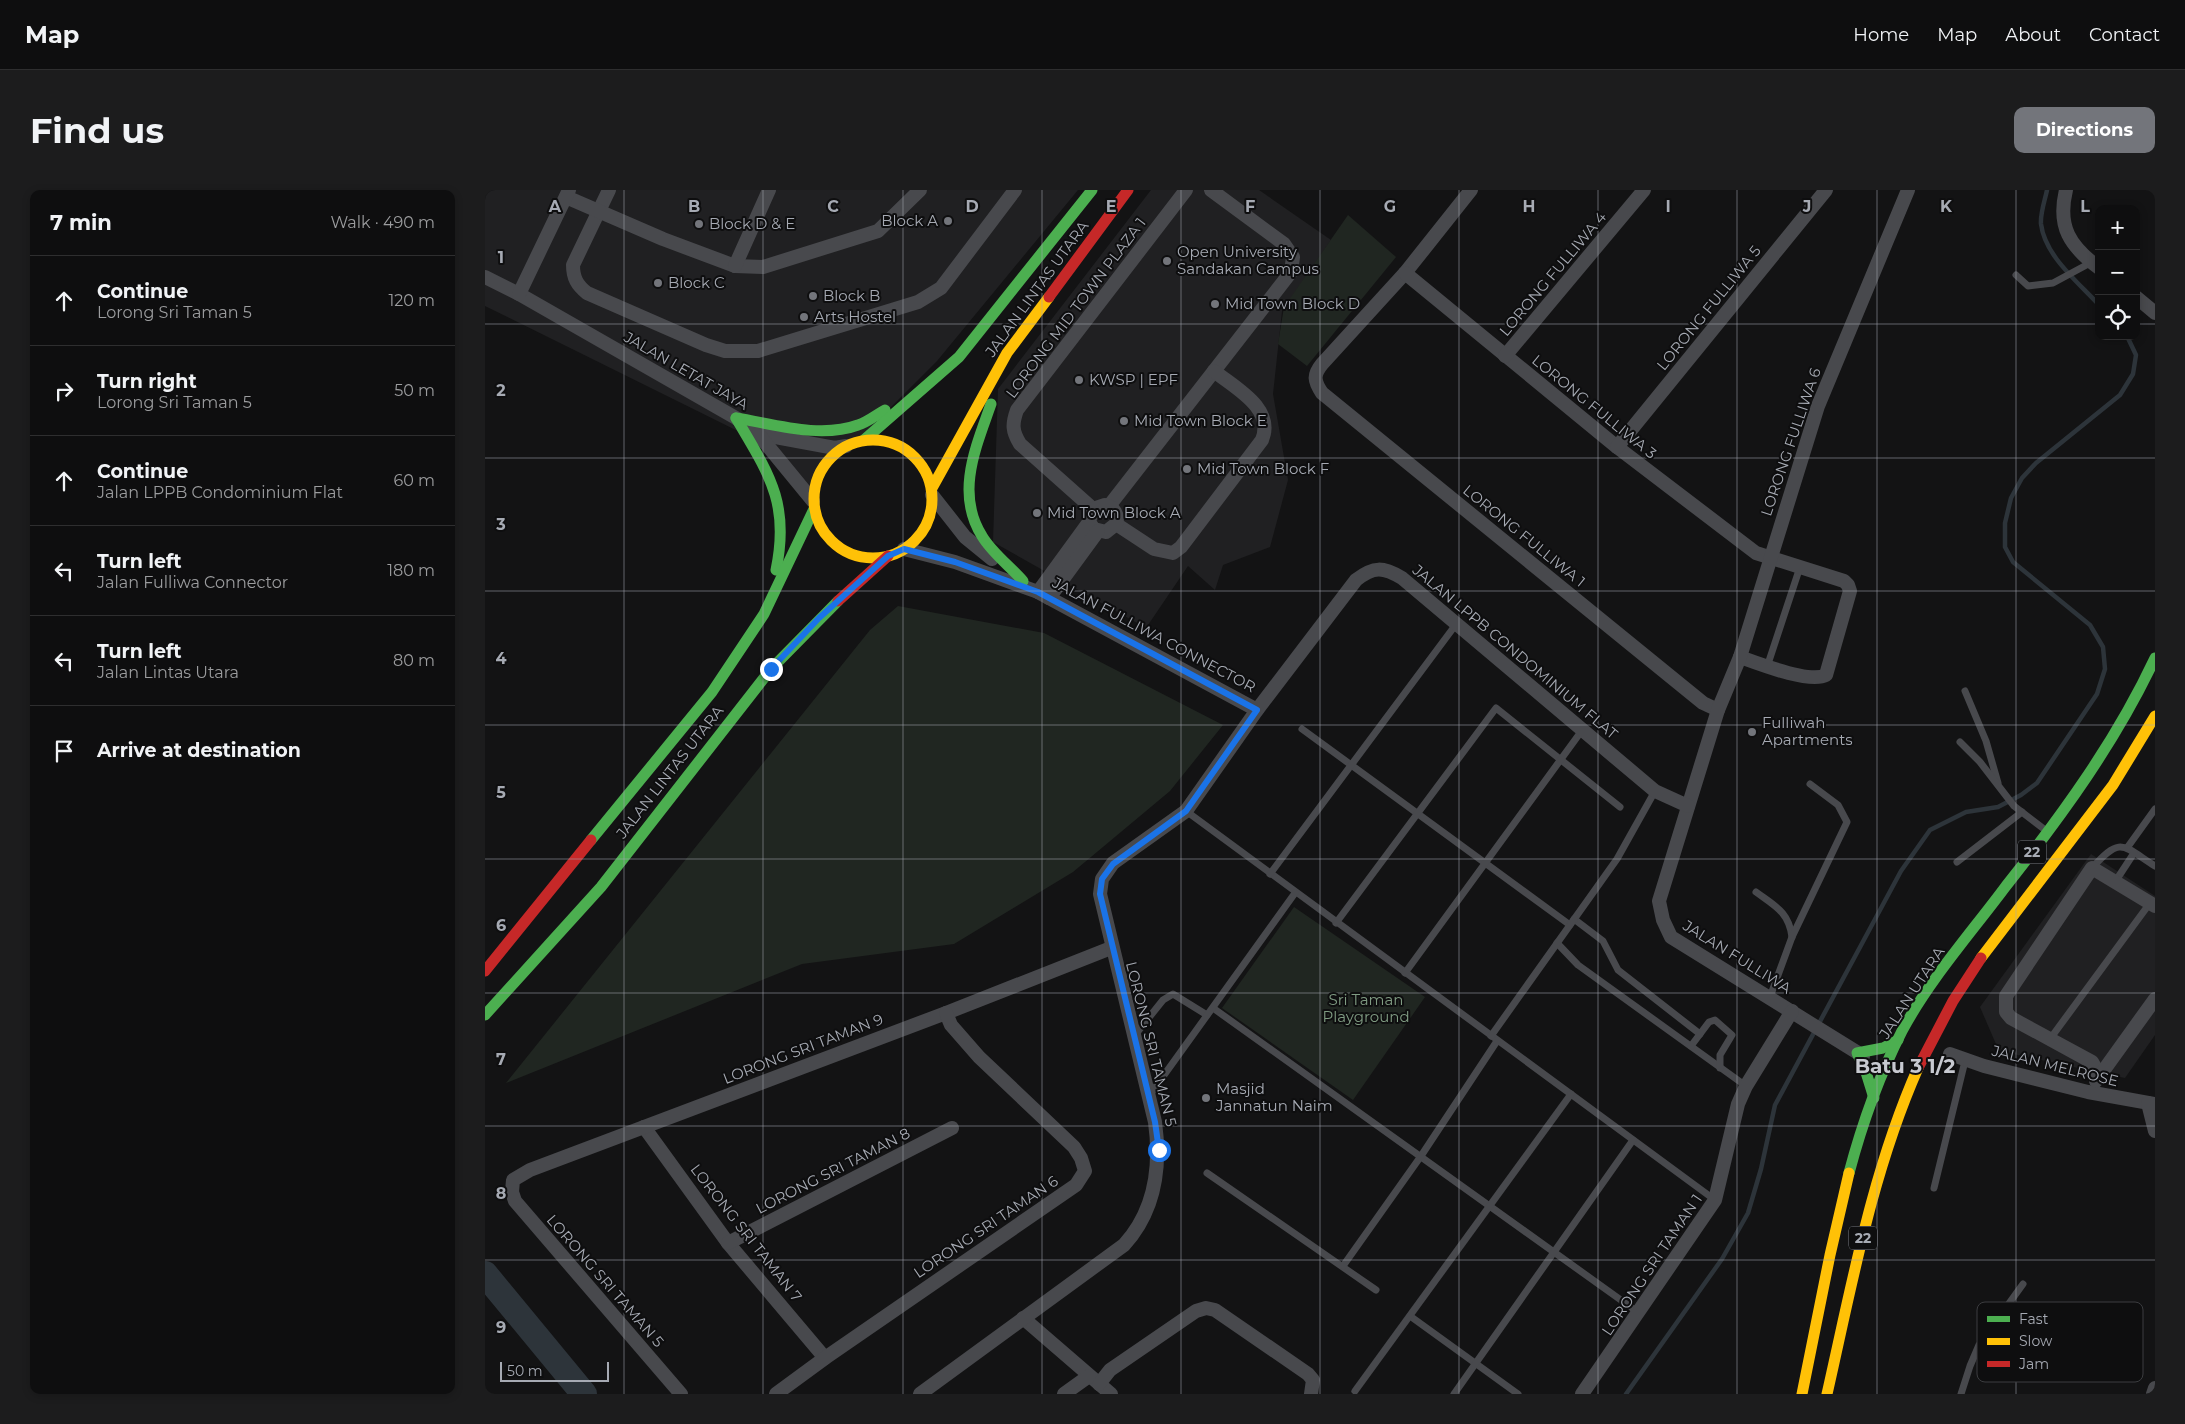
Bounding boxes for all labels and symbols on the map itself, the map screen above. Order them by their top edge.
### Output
text: A [548,197,562,216]
text: B [688,197,700,216]
text: C [827,197,839,216]
text: D [965,197,979,216]
text: E [1106,197,1116,216]
text: F [1245,197,1255,216]
text: G [1384,197,1396,216]
text: H [1523,197,1535,216]
text: I [1665,197,1671,216]
text: J [1802,197,1811,216]
text: K [1940,197,1953,216]
text: L [2080,197,2090,216]
street label: LORONG FULLIWA 4 [1495,208,1610,340]
place label: Block A [881,211,938,230]
place label: Block D & E [709,214,795,233]
street label: LORONG MID TOWN PLAZA 1 [1002,214,1150,402]
marker: Block A [942,215,954,227]
street label: JALAN LINTAS UTARA [980,217,1092,361]
marker: Block D & E [693,218,705,230]
street label: LORONG FULLIWA 5 [1652,241,1765,374]
place label: Open University Sandakan Campus [1177,242,1319,278]
text: 1 [498,248,504,267]
marker: Open University Sandakan Campus [1161,255,1173,267]
place label: Block C [668,273,725,292]
marker: Block C [652,277,664,289]
place label: Block B [823,286,880,305]
marker: Block B [807,290,819,302]
place label: Mid Town Block D [1225,294,1360,313]
marker: Mid Town Block D [1209,298,1221,310]
place label: Arts Hostel [814,307,896,326]
marker: Arts Hostel [798,311,810,323]
street label: JALAN LETAT JAYA [620,327,752,414]
street label: LORONG FULLIWA 3 [1528,350,1661,463]
street label: LORONG FULLIWA 6 [1756,365,1825,519]
place label: KWSP | EPF [1089,370,1178,389]
marker: KWSP | EPF [1073,374,1085,386]
text: 2 [496,381,506,400]
place label: Mid Town Block E [1134,411,1267,430]
marker: Mid Town Block E [1118,415,1130,427]
place label: Mid Town Block F [1197,459,1329,478]
marker: Mid Town Block F [1181,463,1193,475]
street label: LORONG FULLIWA 1 [1459,480,1589,591]
place label: Mid Town Block A [1047,503,1181,522]
marker: Mid Town Block A [1031,507,1043,519]
text: 3 [495,515,506,534]
street label: JALAN LPPB CONDOMINIUM FLAT [1408,560,1622,743]
street label: JALAN FULLIWA CONNECTOR [1049,572,1259,696]
text: 4 [495,649,507,668]
route end [760,658,783,681]
street label: JALAN LINTAS UTARA [611,701,728,843]
place label: Fulliwah Apartments [1762,713,1853,749]
marker: Fulliwah Apartments [1746,726,1758,738]
text: 5 [496,783,506,802]
road number: 22 [2018,840,2046,864]
street label: JALAN FULLIWA [1679,915,1795,998]
text: 6 [496,916,506,935]
street label: JALAN UTARA [1874,943,1949,1043]
street label: LORONG SRI TAMAN 5 [1122,959,1181,1128]
park label: Sri Taman Playground [1322,990,1410,1026]
street label: LORONG SRI TAMAN 9 [720,1009,886,1088]
street label: JALAN MELROSE [1989,1040,2120,1090]
text: 7 [496,1050,506,1069]
district label: Batu 3 1/2 [1855,1054,1956,1078]
place label: Masjid Jannatun Naim [1215,1079,1333,1115]
marker: Masjid Jannatun Naim [1200,1092,1212,1104]
street label: LORONG SRI TAMAN 8 [752,1123,913,1218]
route start [1148,1139,1171,1162]
street label: LORONG SRI TAMAN 7 [687,1160,806,1306]
street label: LORONG SRI TAMAN 6 [910,1171,1062,1282]
text: 8 [496,1184,506,1203]
street label: LORONG SRI TAMAN 1 [1597,1190,1706,1339]
street label: LORONG SRI TAMAN 5 [543,1211,668,1351]
road number: 22 [1849,1226,1877,1250]
legend [1977,1302,2143,1382]
text: Fast [2019,1310,2049,1328]
text: 9 [496,1318,506,1337]
text: Slow [2019,1332,2053,1350]
text: Jam [2018,1355,2049,1373]
scale bar [500,1359,609,1382]

